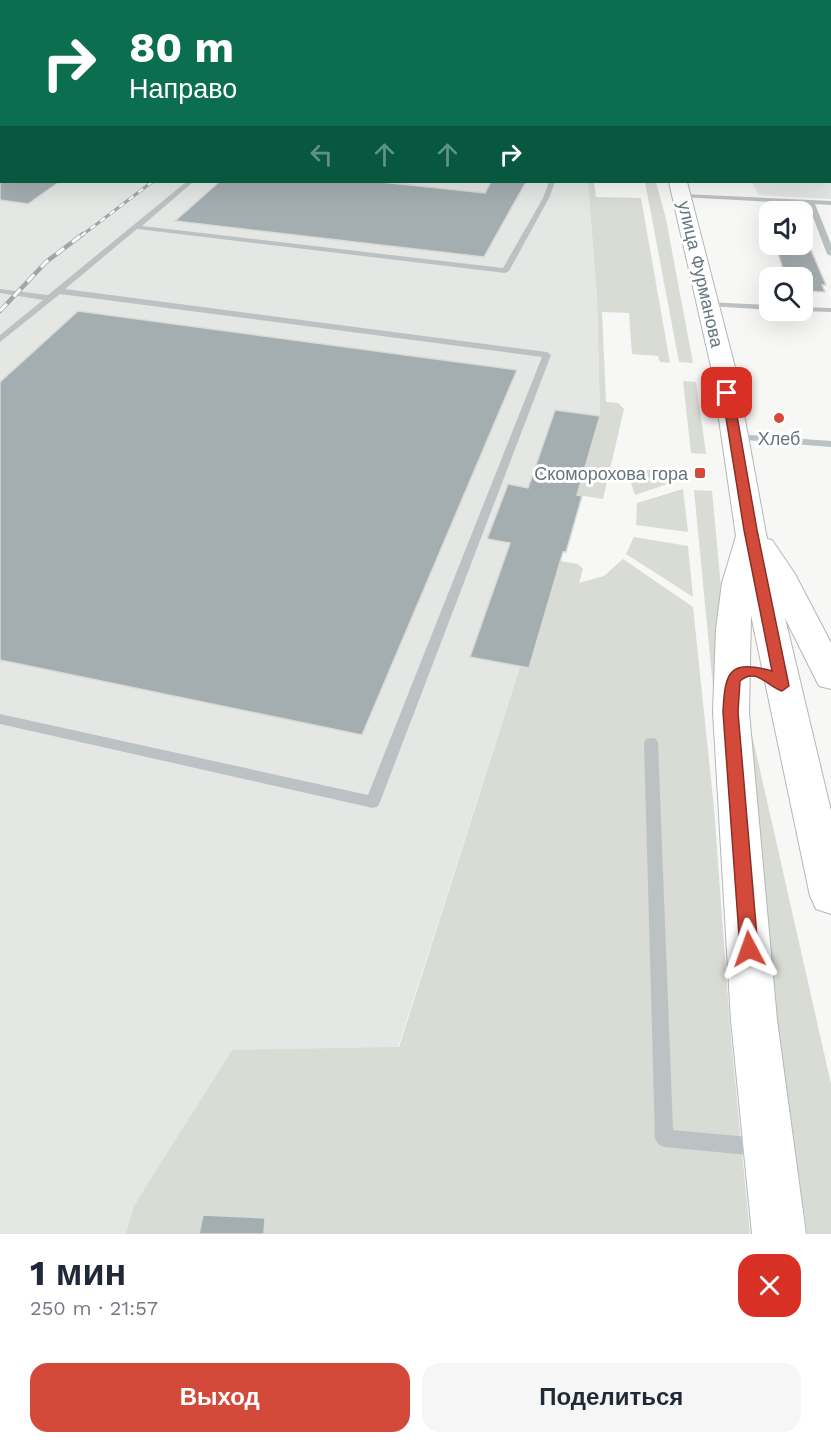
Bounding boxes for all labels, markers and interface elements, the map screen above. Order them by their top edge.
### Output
text: 80 m [129,23,234,72]
icon: right [30,24,108,102]
text: Направо [129,73,237,105]
icon: left [305,138,338,171]
icon: ahead [368,138,401,171]
icon: ahead [431,138,464,171]
icon: right [494,138,527,171]
street label: улица Фурманова [674,199,728,350]
map controls [759,201,813,321]
button: sound [759,201,813,255]
button: search [759,267,813,321]
pin [701,367,752,418]
icon: arrive [710,376,743,409]
marker: Хлеб [772,411,786,425]
place label: Хлеб [758,428,800,449]
place label: Скоморохова гора [534,463,689,484]
marker: Скоморохова гора [693,466,707,480]
position arrow [717,917,781,981]
text: 1 мин [30,1252,126,1294]
button: close [738,1254,801,1317]
text: 250 m · 21:57 [30,1296,158,1320]
button: Выход [30,1363,410,1432]
button: Поделиться [422,1363,801,1432]

